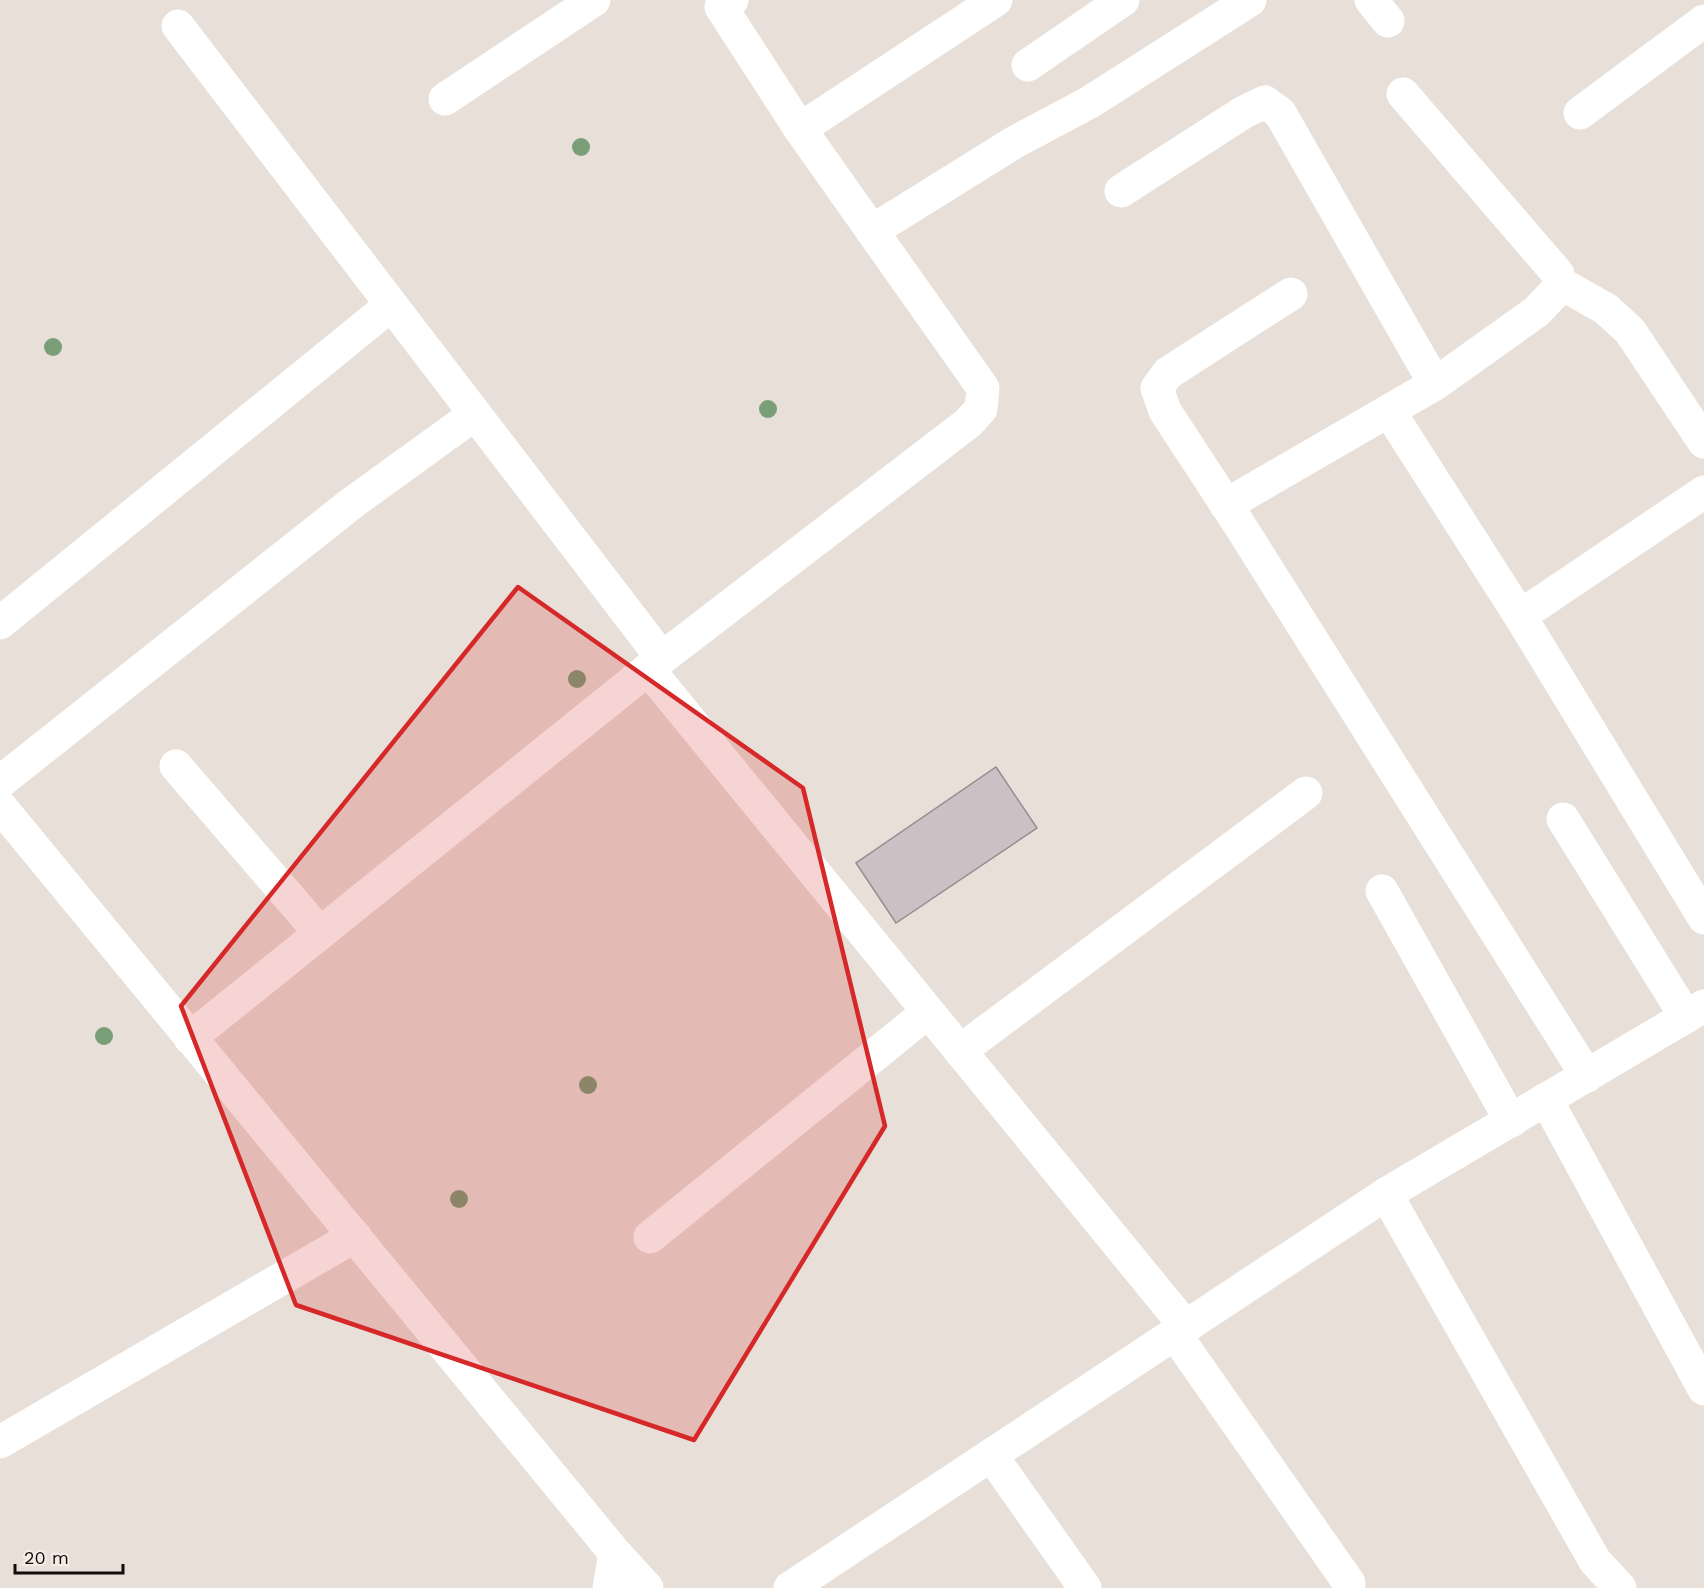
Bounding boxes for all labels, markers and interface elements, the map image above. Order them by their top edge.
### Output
scale bar [15,1537,123,1575]
text: 20 m [24,1547,69,1568]

